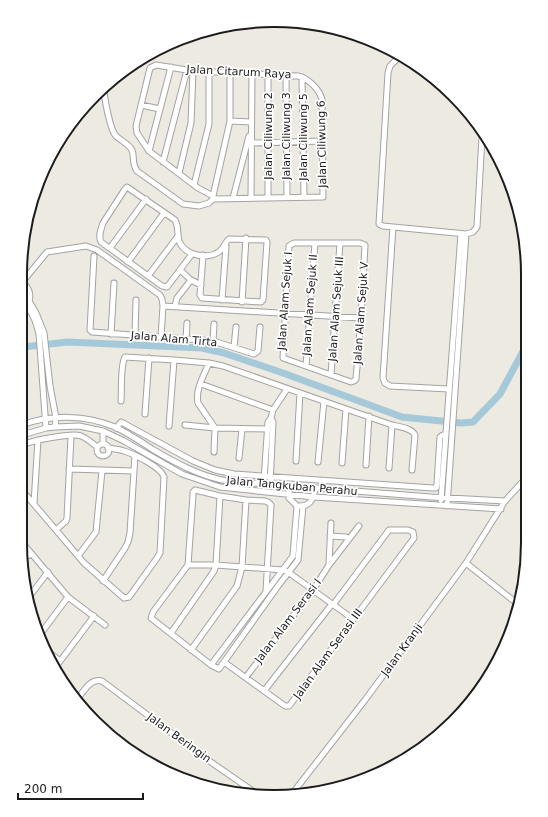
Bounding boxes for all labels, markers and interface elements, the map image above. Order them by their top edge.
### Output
street label: Jalan Citarum Raya [185,63,292,81]
street label: Jalan Ciliwung 2 [262,92,275,181]
street label: Jalan Ciliwung 3 [280,92,293,181]
street label: Jalan Ciliwung 5 [297,93,310,182]
street label: Jalan Ciliwung 6 [315,100,329,189]
street label: Jalan Alam Sejuk I [275,251,295,352]
street label: Jalan Alam Sejuk II [300,254,320,357]
street label: Jalan Alam Sejuk III [326,256,346,363]
street label: Jalan Alam Sejuk V [351,261,371,366]
street label: Jalan Alam Tirta [129,329,218,349]
street label: Jalan Tangkuban Perahu [225,474,358,498]
street label: Jalan Alam Serasi I [251,576,324,667]
street label: Jalan Alam Serasi III [290,606,365,703]
street label: Jalan Kranji [378,621,425,680]
street label: Jalan Beringin [144,710,214,766]
scale bar [18,775,143,801]
text: 200 m [24,782,62,796]

